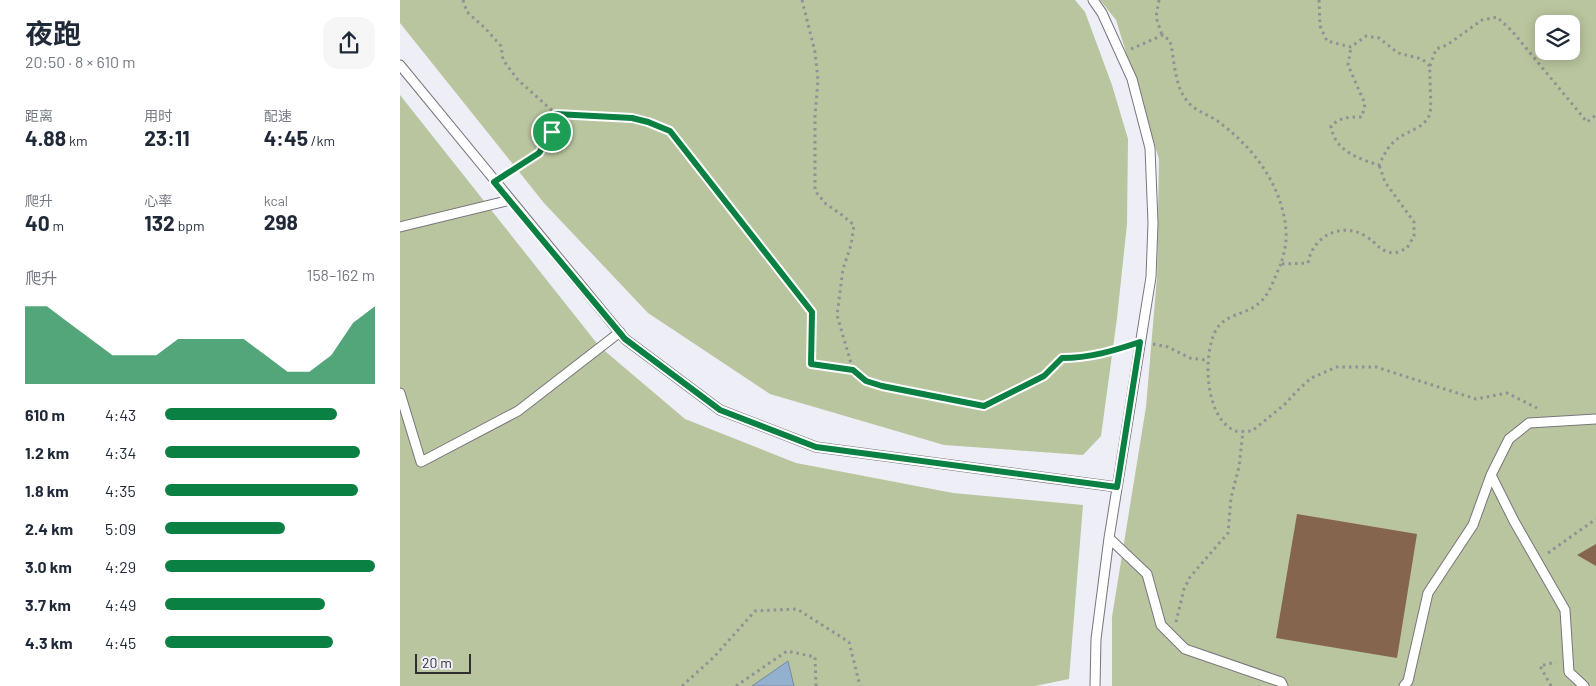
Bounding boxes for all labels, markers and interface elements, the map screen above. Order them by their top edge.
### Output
map controls [1535,15,1580,60]
button: layers [1535,15,1580,60]
text: 夜跑 [25,16,81,50]
button: share [323,17,375,69]
text: 20:50 · 8 × 610 m [25,52,136,71]
text: 距离 [25,107,53,124]
text: 用时 [144,107,172,124]
text: 配速 [264,107,292,124]
pin [531,111,573,153]
icon: arrive [538,118,566,146]
text: 4.88 [25,125,66,150]
text: 23:11 [144,125,190,150]
text: 4:45 [264,125,308,150]
text: km [66,132,88,149]
text: /km [308,132,335,149]
text: 爬升 [25,192,53,209]
text: 心率 [144,192,172,209]
text: kcal [264,192,288,209]
text: 298 [264,209,298,234]
text: 40 [25,210,50,235]
text: 132 [144,210,175,235]
text: m [50,217,64,234]
text: bpm [175,217,205,234]
text: 158–162 m [307,265,375,284]
text: 爬升 [25,268,57,287]
text: 610 m [25,405,65,424]
text: 4:43 [105,405,136,424]
text: 1.2 km [25,443,69,462]
text: 4:34 [105,443,136,462]
text: 1.8 km [25,481,69,500]
text: 4:35 [105,481,136,500]
text: 2.4 km [25,519,73,538]
text: 5:09 [105,519,136,538]
text: 3.0 km [25,557,72,576]
text: 4:29 [105,557,136,576]
text: 3.7 km [25,595,71,614]
text: 4:49 [105,595,136,614]
text: 4.3 km [25,633,73,652]
text: 4:45 [105,633,136,652]
scale bar [415,651,471,674]
text: 20 m [422,654,452,671]

